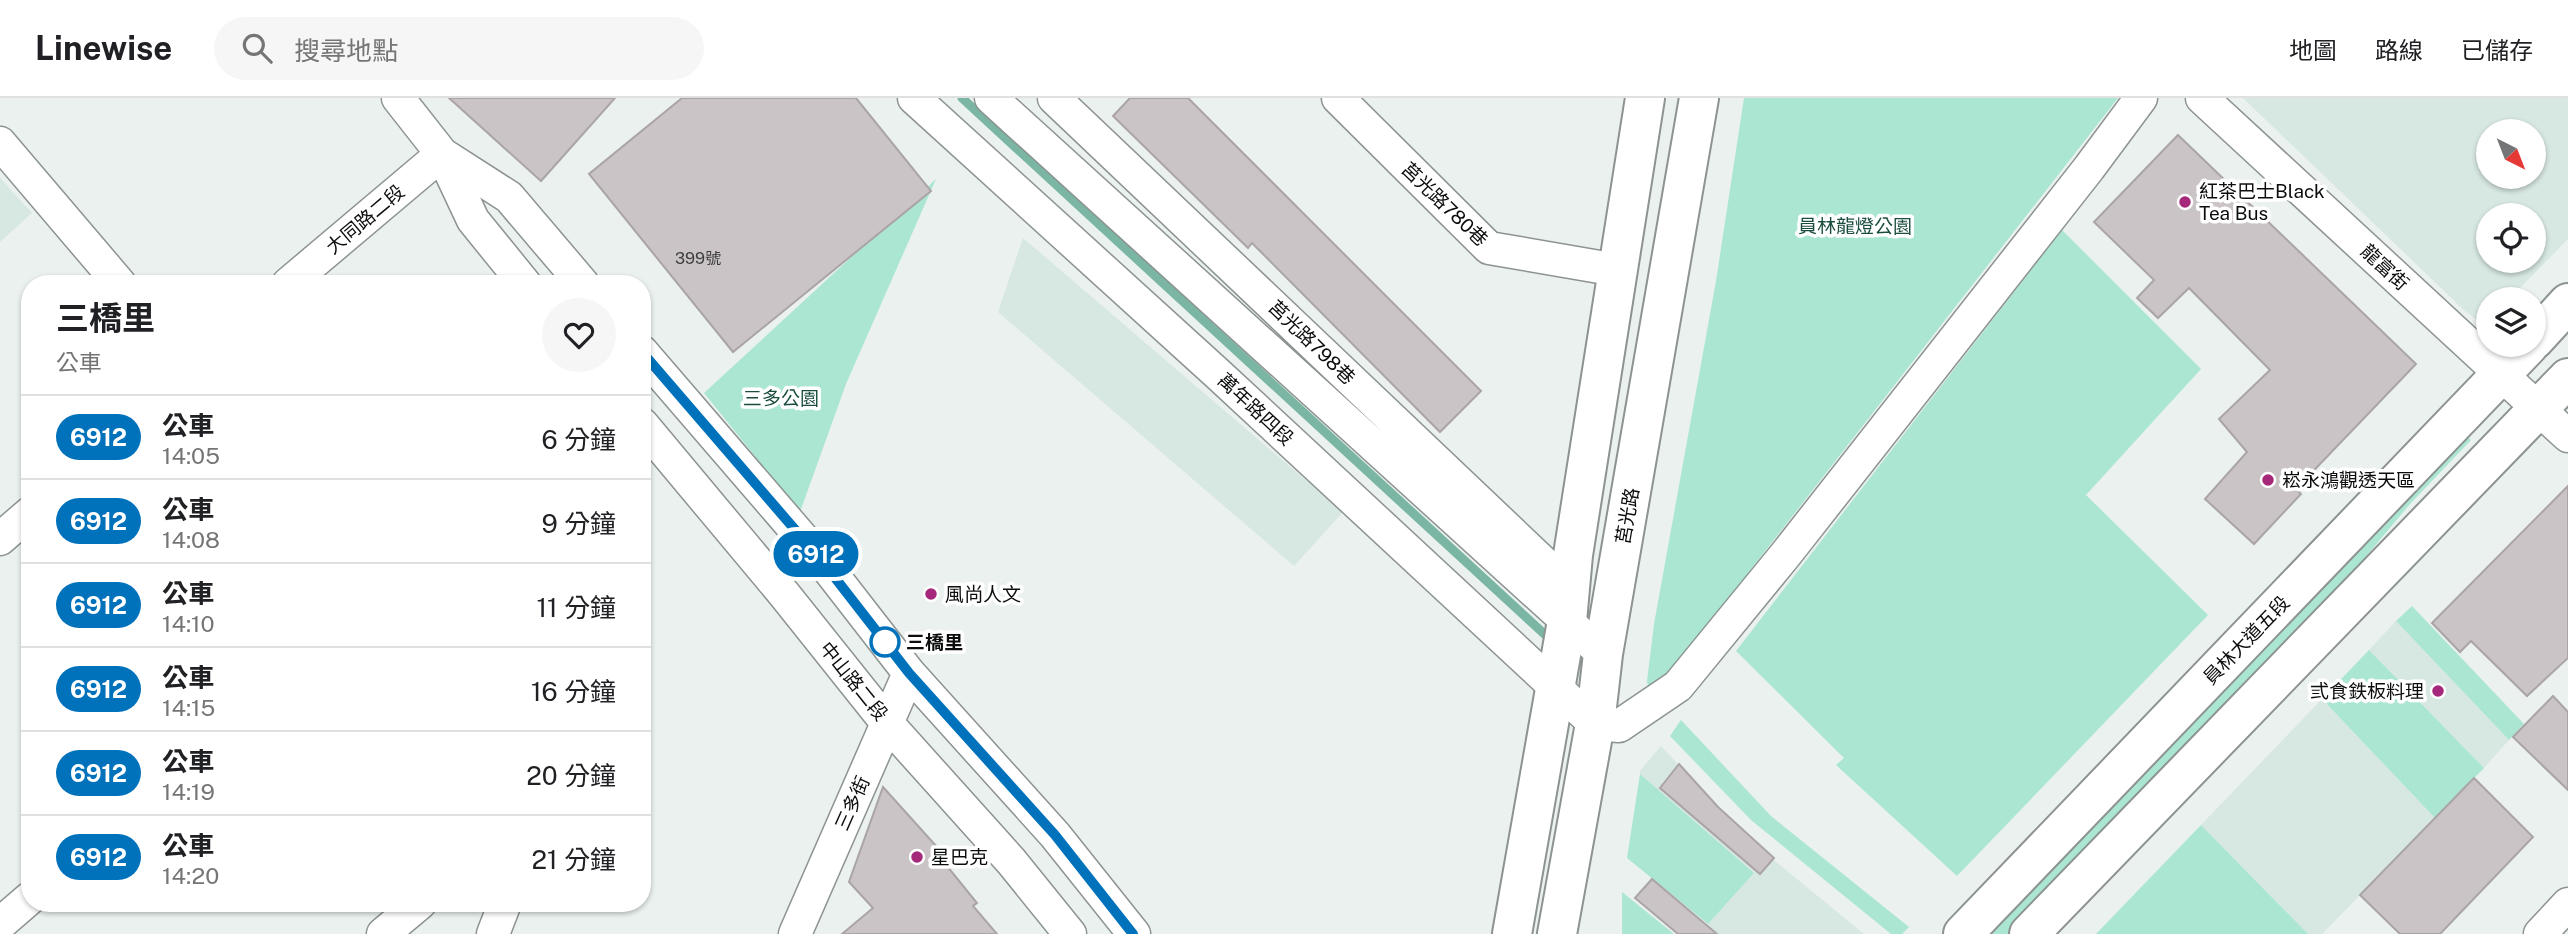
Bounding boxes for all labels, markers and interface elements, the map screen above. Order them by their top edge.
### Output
search box [214,17,704,80]
text: Linewise [35,29,172,67]
icon: search [238,29,276,67]
text: 搜尋地點 [294,35,398,66]
text: 地圖 [2289,36,2337,64]
text: 路線 [2375,36,2423,64]
text: 已儲存 [2461,36,2533,64]
north arrow [2476,119,2546,189]
map controls [2476,119,2546,357]
street label: 莒光路780巷 [1397,158,1493,250]
street label: 大同路二段 [322,180,408,258]
place label: 紅茶巴士Black Tea Bus [2199,180,2325,224]
marker: 紅茶巴士Black Tea Bus [2177,194,2193,210]
button: locate [2476,203,2546,273]
park label: 員林龍燈公園 [1798,215,1912,237]
street label: 龍富街 [2357,240,2413,294]
house number: 399號 [675,249,721,268]
button: layers [2476,287,2546,357]
street label: 莒光路798巷 [1264,296,1360,388]
button: heart [542,298,616,372]
text: 三橋里 [56,299,155,337]
text: 公車 [56,349,102,376]
street label: 萬年路四段 [1214,369,1298,449]
park label: 三多公園 [743,387,819,409]
text: 公車 [162,410,214,441]
text: 6912 [70,423,127,451]
text: 6 分鐘 [541,424,616,455]
text: 14:05 [162,442,220,469]
place label: 崧永鴻觀透天區 [2282,469,2415,491]
marker: 崧永鴻觀透天區 [2260,472,2276,488]
street label: 莒光路 [1611,486,1643,546]
text: 公車 [162,494,214,525]
text: 6912 [70,507,127,535]
text: 9 分鐘 [541,508,616,539]
text: 14:08 [162,526,220,553]
line badge: 6912 [767,531,865,577]
text: 6912 [787,540,845,568]
text: 公車 [162,578,214,609]
place label: 風尚人文 [945,583,1021,605]
marker: 風尚人文 [923,586,939,602]
text: 6912 [70,591,127,619]
street label: 員林大道五段 [2198,591,2294,689]
text: 11 分鐘 [537,592,616,623]
text: 14:10 [162,610,215,637]
marker: 三橋里 [870,627,900,657]
place label: 三橋里 [906,631,963,653]
street label: 中山路二段 [816,637,892,725]
text: 公車 [162,662,214,693]
text: 6912 [70,675,127,703]
text: 16 分鐘 [531,676,616,707]
place label: 弎食鉄板料理 [2310,680,2424,702]
marker: 弎食鉄板料理 [2430,683,2446,699]
text: 14:15 [162,694,215,721]
text: 公車 [162,746,214,777]
text: 6912 [70,759,127,787]
text: 20 分鐘 [526,760,616,791]
street label: 三多街 [830,772,874,834]
text: 14:19 [162,778,215,805]
text: 公車 [162,830,214,861]
text: 6912 [70,843,127,871]
text: 21 分鐘 [532,844,616,875]
place label: 星巴克 [931,846,988,868]
marker: 星巴克 [909,849,925,865]
text: 14:20 [162,862,219,889]

